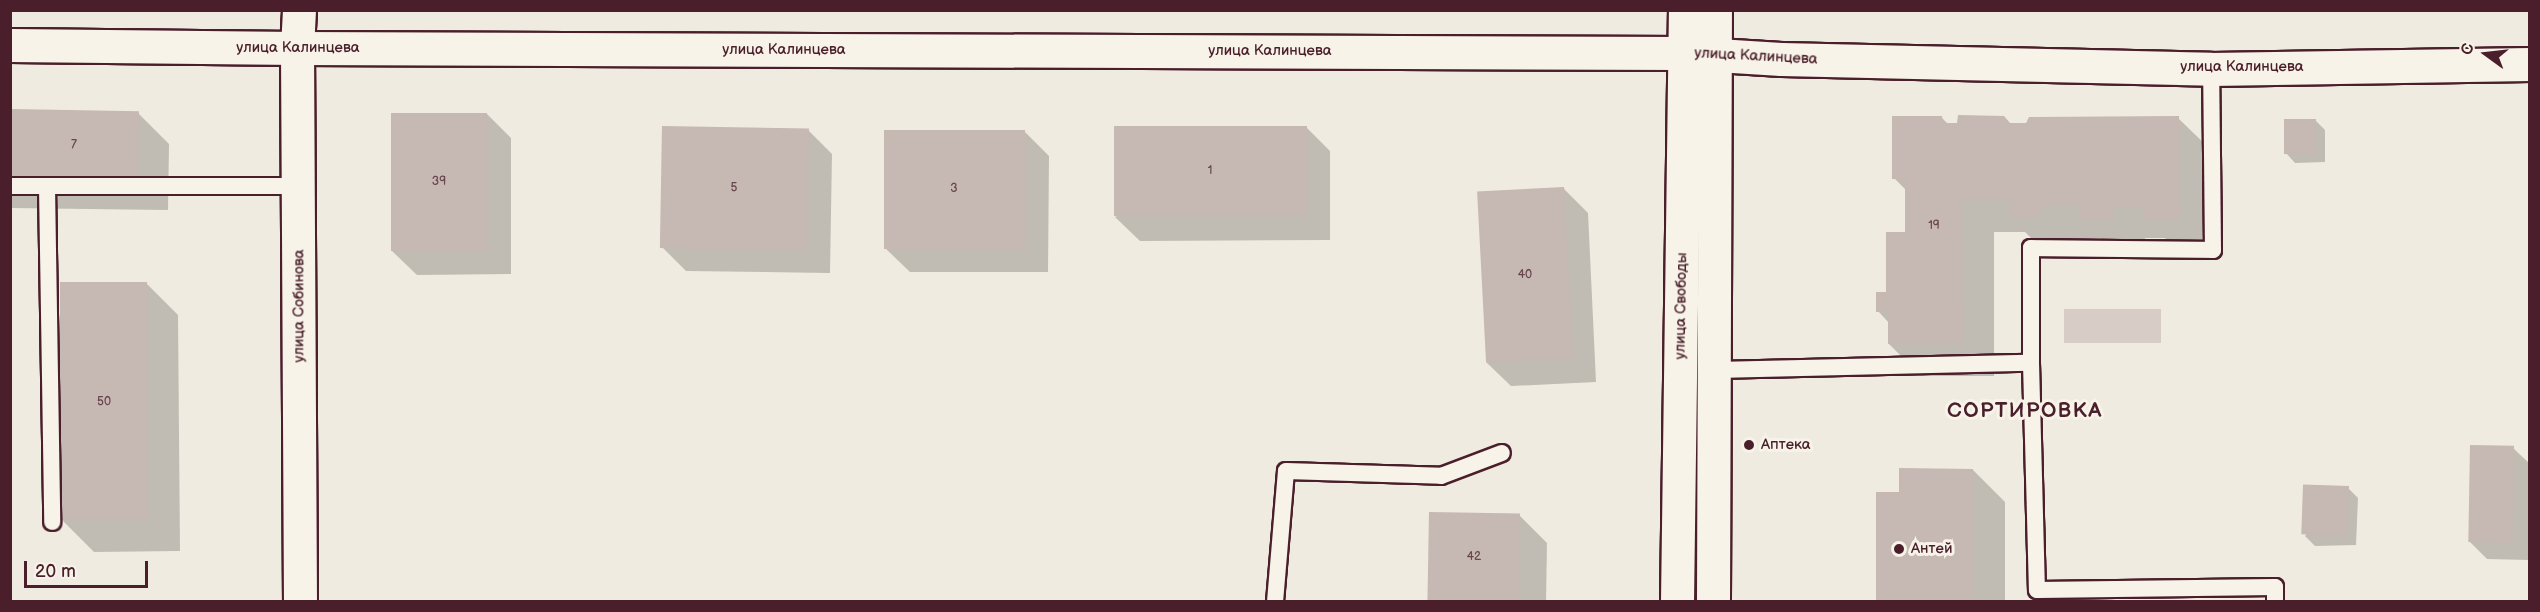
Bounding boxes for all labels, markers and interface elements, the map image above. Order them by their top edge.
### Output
north arrow [2456,24,2516,84]
street label: улица Калинцева [236,39,360,57]
street label: улица Калинцева [722,41,846,59]
text: С [2458,41,2479,57]
street label: улица Калинцева [1208,42,1332,60]
street label: улица Калинцева [1694,44,1818,68]
street label: улица Калинцева [2180,58,2304,76]
house number: 7 [71,138,77,152]
house number: 1 [1208,164,1212,178]
house number: 39 [432,175,446,189]
house number: 5 [731,181,737,195]
house number: 3 [950,182,958,196]
house number: 19 [1928,219,1940,233]
street label: улица Собинова [290,249,308,363]
street label: улица Свободы [1671,252,1691,360]
house number: 40 [1518,268,1532,282]
house number: 50 [97,395,111,409]
district label: СОРТИРОВКА [1947,398,2103,424]
place label: Аптека [1761,436,1811,454]
marker: Аптека [1742,438,1756,452]
place label: Антей [1911,540,1952,558]
marker: Антей [1892,542,1906,556]
scale bar [27,549,152,587]
house number: 42 [1467,550,1481,564]
text: 20 m [35,561,76,582]

